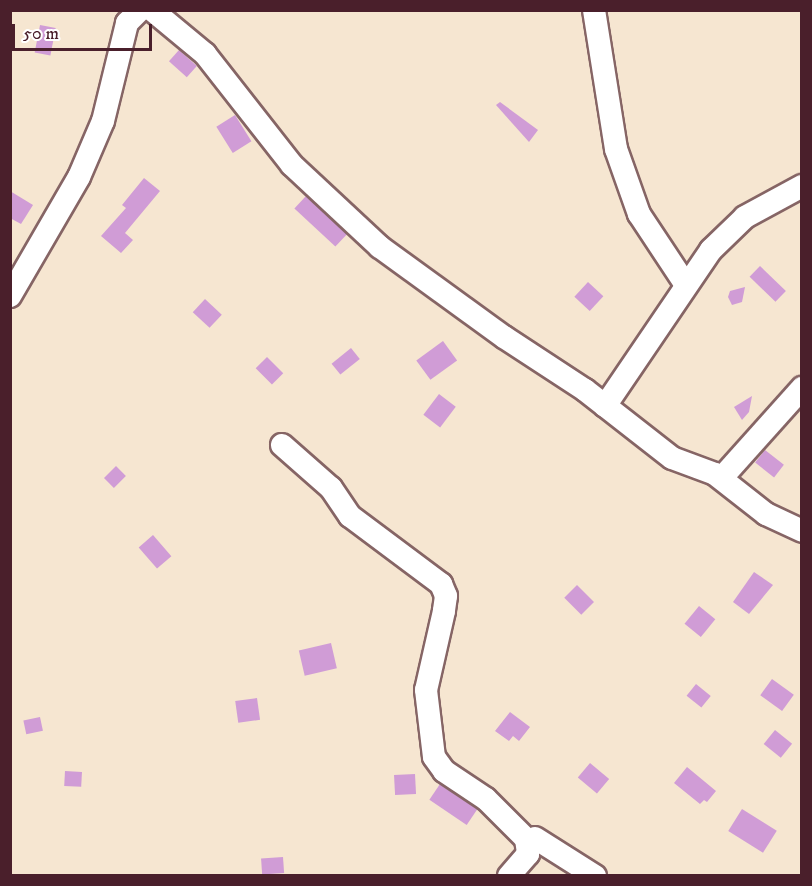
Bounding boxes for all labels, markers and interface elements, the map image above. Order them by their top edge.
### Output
scale bar [15,12,154,50]
text: 50 m [23,23,59,45]

